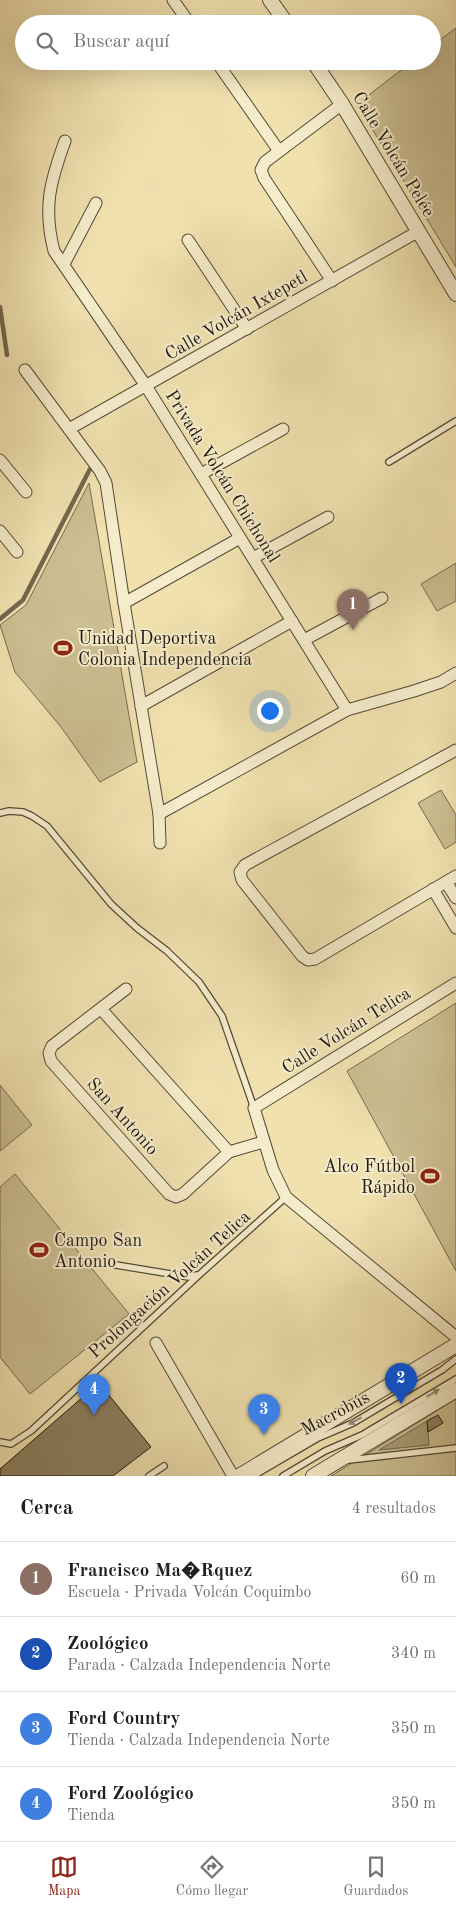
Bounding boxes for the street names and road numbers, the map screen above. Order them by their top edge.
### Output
street label: Calle Volcán Pelée [349,89,438,220]
street label: Calle Volcán Ixtepetl [162,268,311,364]
street label: Privada Volcán Chichonal [162,387,283,566]
street label: Calle Volcán Telica [279,984,414,1078]
street label: San Antonio [83,1075,161,1159]
street label: Prolongación Volcán Telica [85,1207,254,1362]
street label: Macrobús [298,1388,373,1439]

